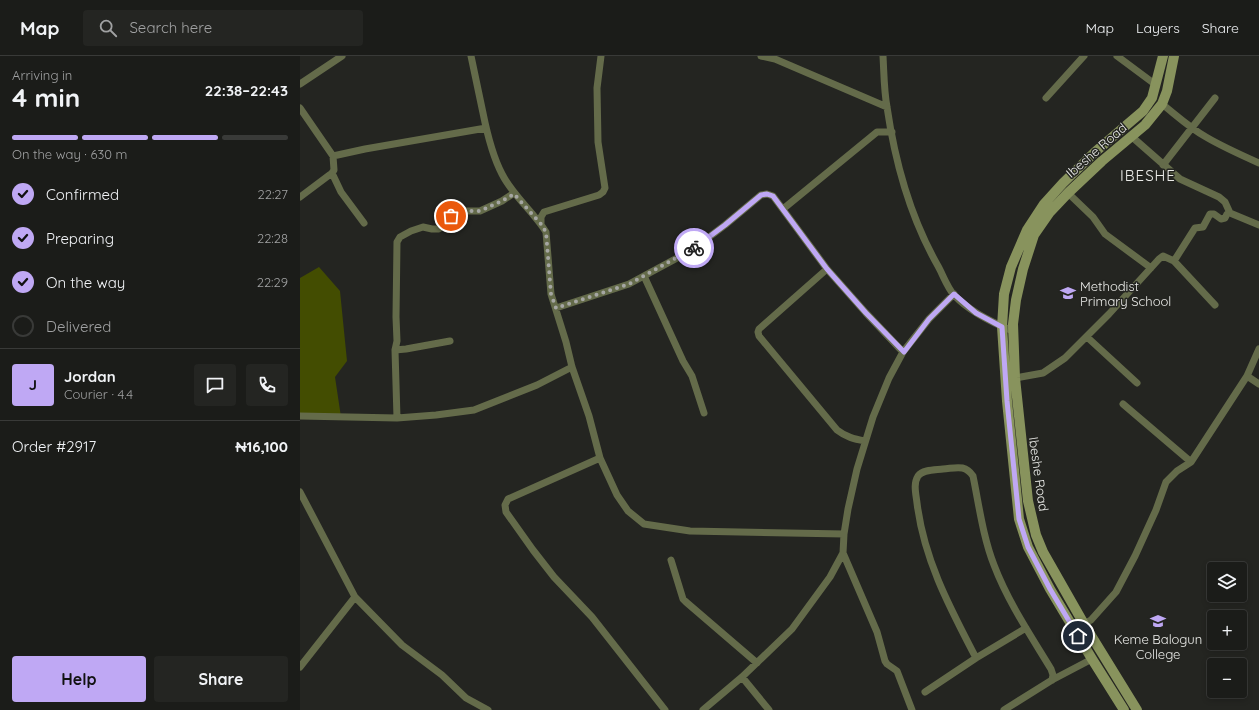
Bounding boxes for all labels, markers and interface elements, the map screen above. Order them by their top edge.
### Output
search box [83,10,363,46]
text: Map [20,16,59,40]
icon: search [97,17,119,39]
text: Search here [129,18,212,37]
text: Map [1085,19,1114,37]
text: Layers [1136,19,1180,37]
text: Share [1202,19,1239,37]
text: Arriving in [12,67,72,83]
text: 4 min [12,81,80,114]
text: 22:38–22:43 [205,81,288,100]
street label: Ibeshe Road [1062,119,1130,181]
text: On the way · 630 m [12,146,127,162]
district label: IBESHE [1120,166,1176,185]
icon: check [12,183,34,205]
text: Confirmed [46,185,119,204]
text: 22:27 [258,186,288,202]
pin [434,199,468,233]
icon: bag [440,205,462,227]
icon: check [12,227,34,249]
courier [674,228,714,268]
text: Preparing [46,229,114,248]
text: 22:28 [257,230,288,246]
icon: bike [683,237,705,259]
icon: check [12,271,34,293]
text: On the way [46,273,125,292]
text: 22:29 [257,274,288,290]
place label: Methodist Primary School [1080,278,1171,309]
school or university icon: Methodist Primary School [1059,284,1077,302]
text: Delivered [46,317,111,336]
button: chat [194,364,236,406]
button: phone [246,364,288,406]
text: Jordan [64,367,116,386]
text: J [29,375,37,394]
text: Courier · 4.4 [64,386,133,402]
street label: Ibeshe Road [1026,436,1052,512]
text: Order #2917 [12,437,96,456]
text: ₦16,100 [236,437,288,456]
map controls [1207,562,1247,698]
button: layers [1207,562,1247,602]
button: + [1207,610,1247,650]
school or university icon: Keme Balogun College [1149,612,1167,630]
pin [1061,619,1095,653]
icon: home [1067,625,1089,647]
place label: Keme Balogun College [1114,631,1202,662]
button: Help [12,656,146,702]
button: Share [154,656,288,702]
button: − [1207,658,1247,698]

